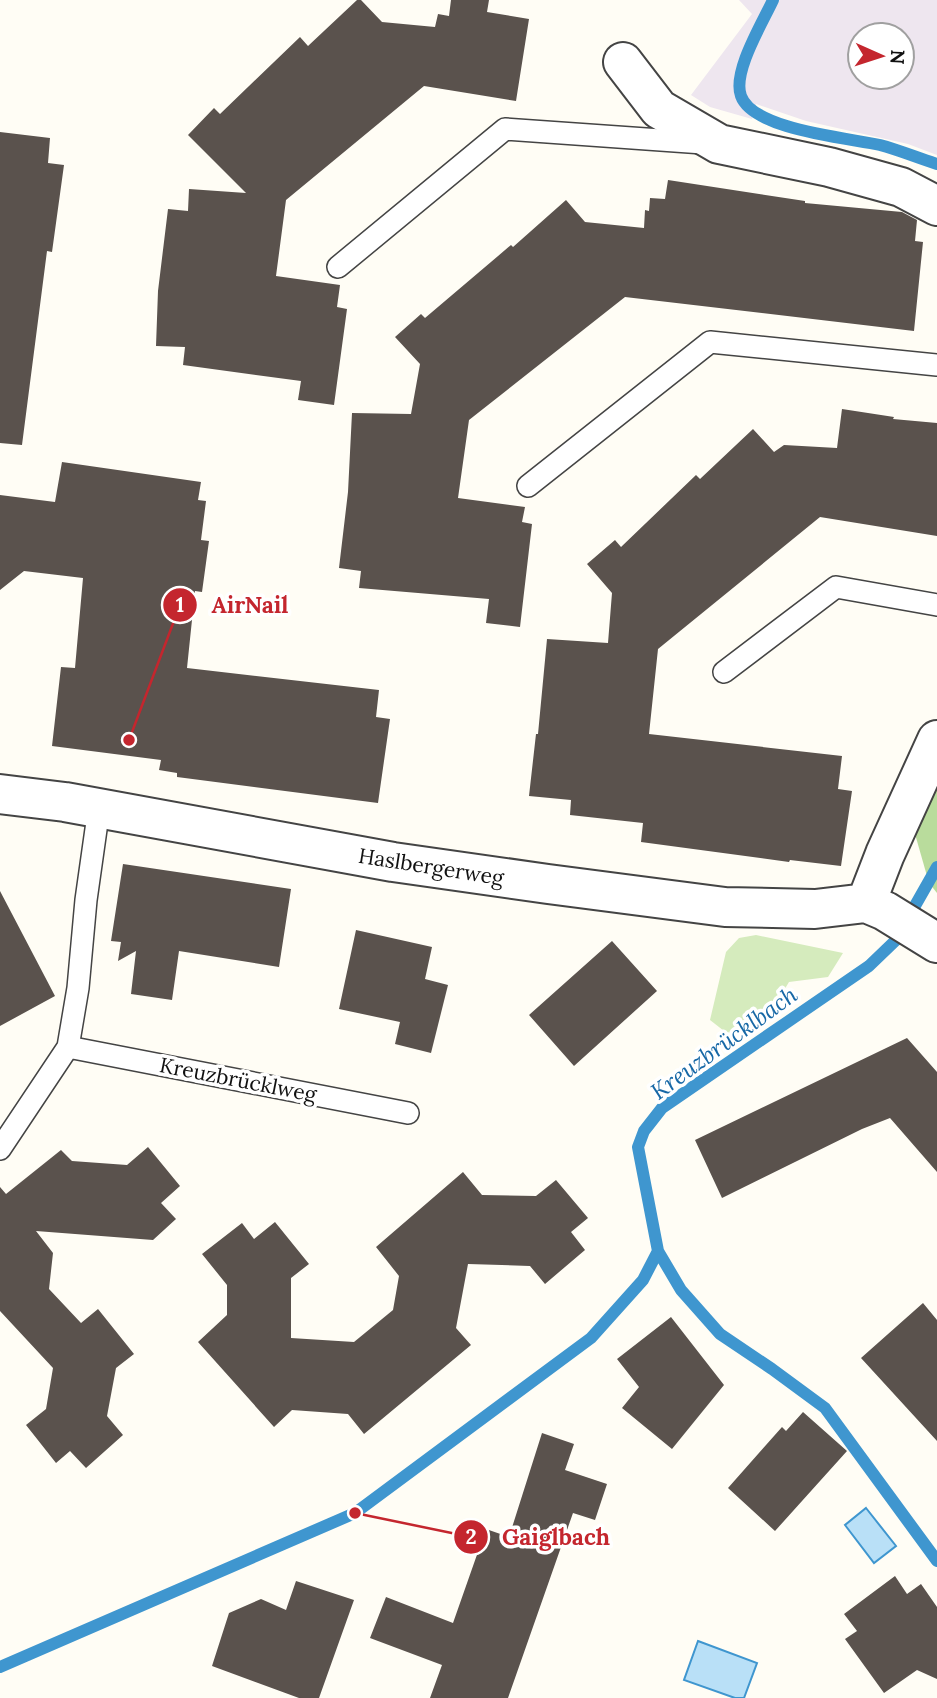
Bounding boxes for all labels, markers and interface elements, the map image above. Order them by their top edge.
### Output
north arrow [846,21,916,91]
text: N [886,49,910,65]
callout: AirNail [162,583,302,627]
text: AirNail [212,590,288,619]
text: 1 [176,591,184,618]
street label: Haslbergerweg [356,842,506,891]
water label: Kreuzbrücklbach [645,980,803,1106]
street label: Kreuzbrücklweg [157,1051,319,1108]
callout: Gaiglbach [453,1515,624,1559]
text: Gaiglbach [502,1522,610,1551]
text: 2 [465,1523,477,1550]

